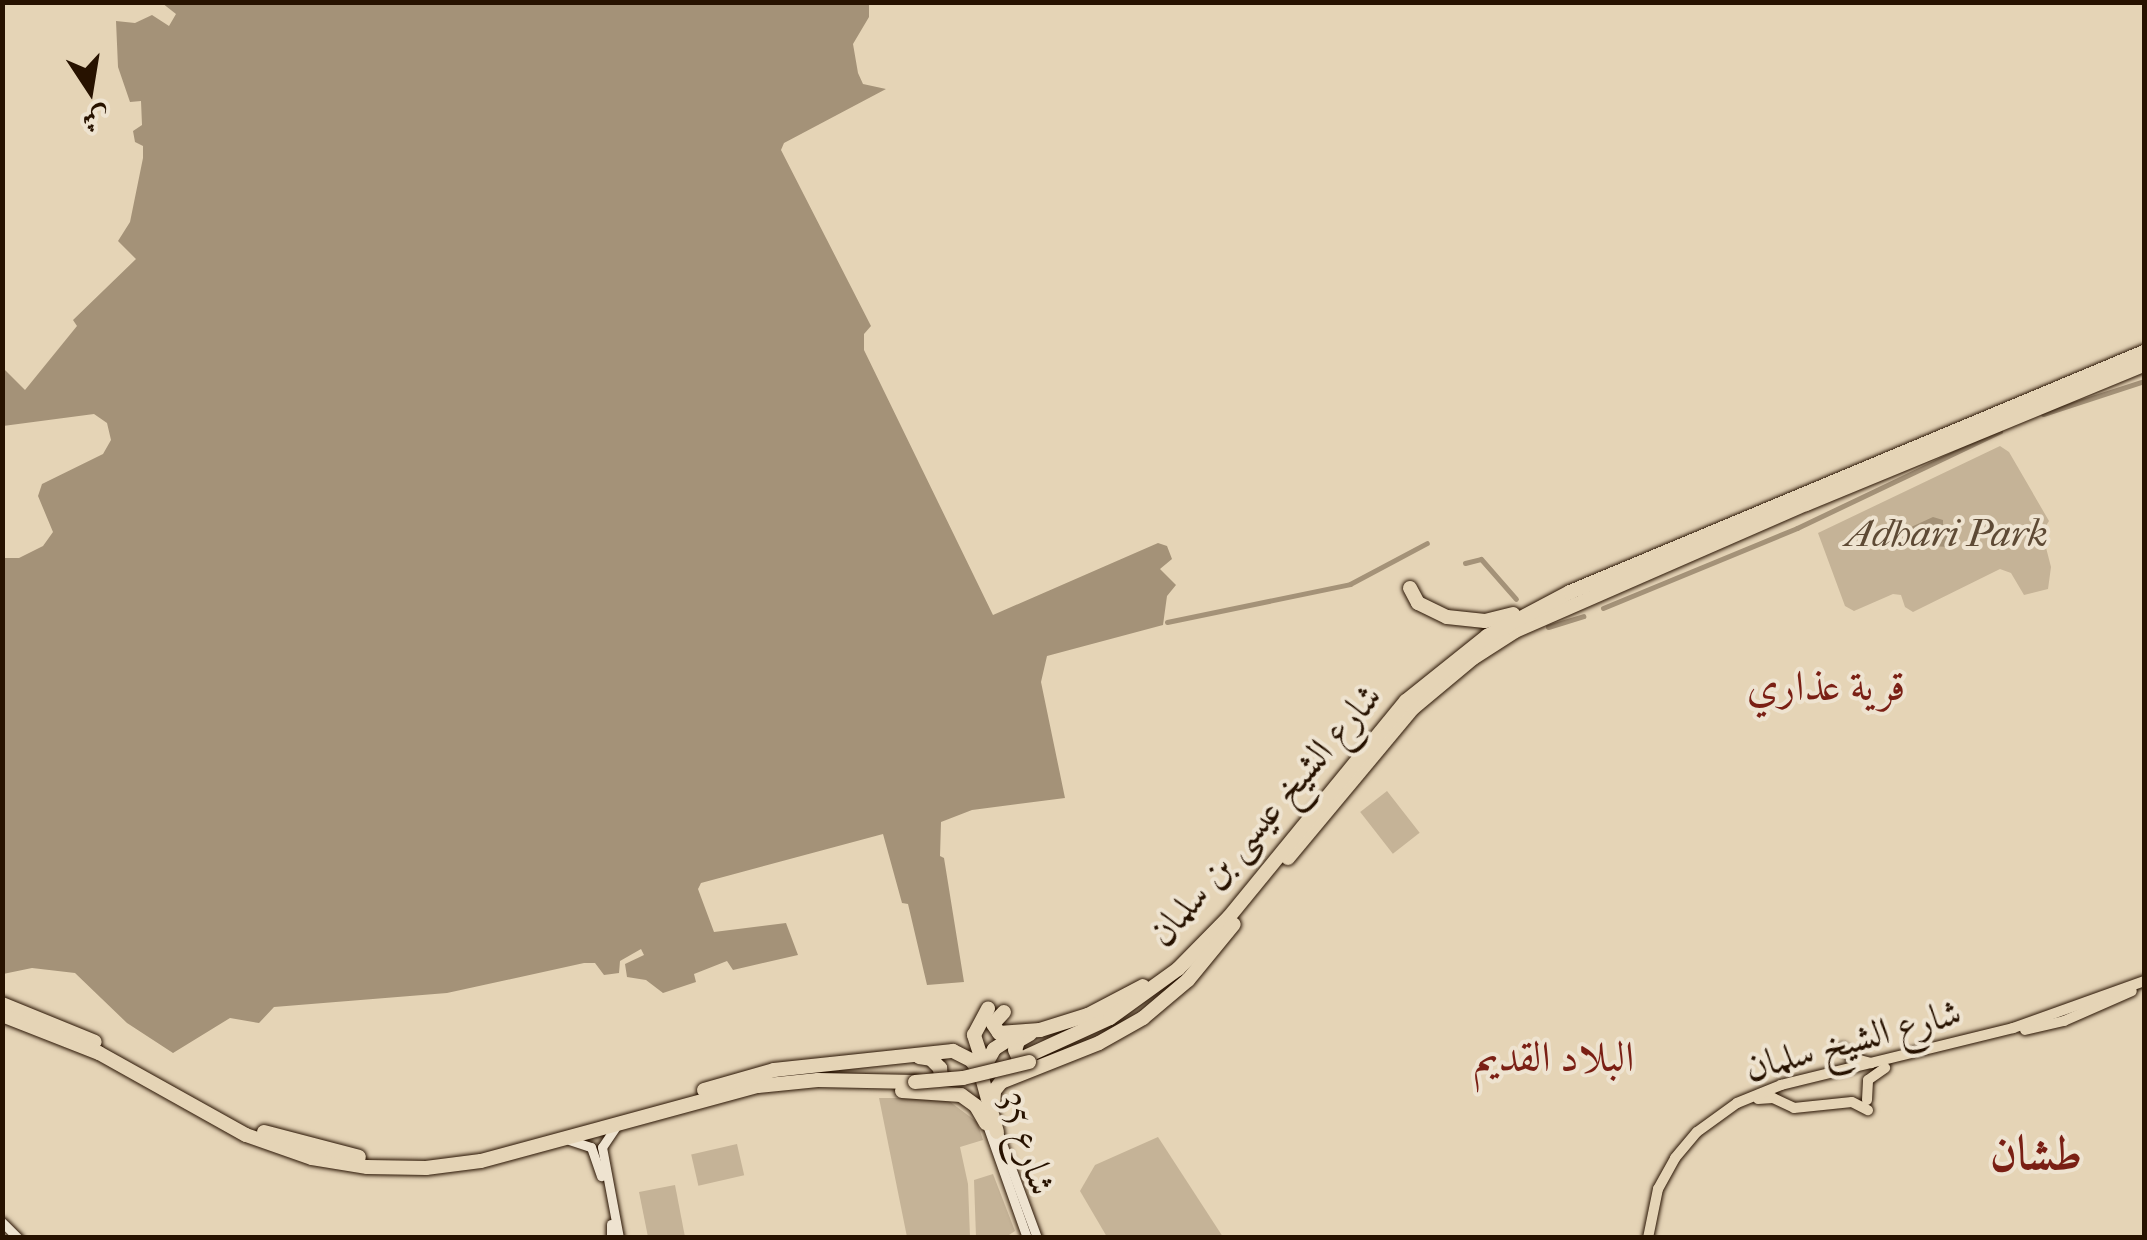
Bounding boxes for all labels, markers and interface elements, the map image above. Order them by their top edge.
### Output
north arrow [40,40,140,140]
text: ش [79,101,113,139]
park label: Adhari Park [1846,511,2048,557]
district label: قرية عذاري [1747,662,1905,712]
street label: شارع الشيخ عيسى بن سلمان [1139,674,1391,956]
street label: شارع الشيخ سلمان [1740,989,1966,1091]
district label: البلاد القديم [1474,1033,1634,1083]
street label: شارع 35 [991,1086,1065,1200]
district label: طشان [1990,1125,2082,1183]

